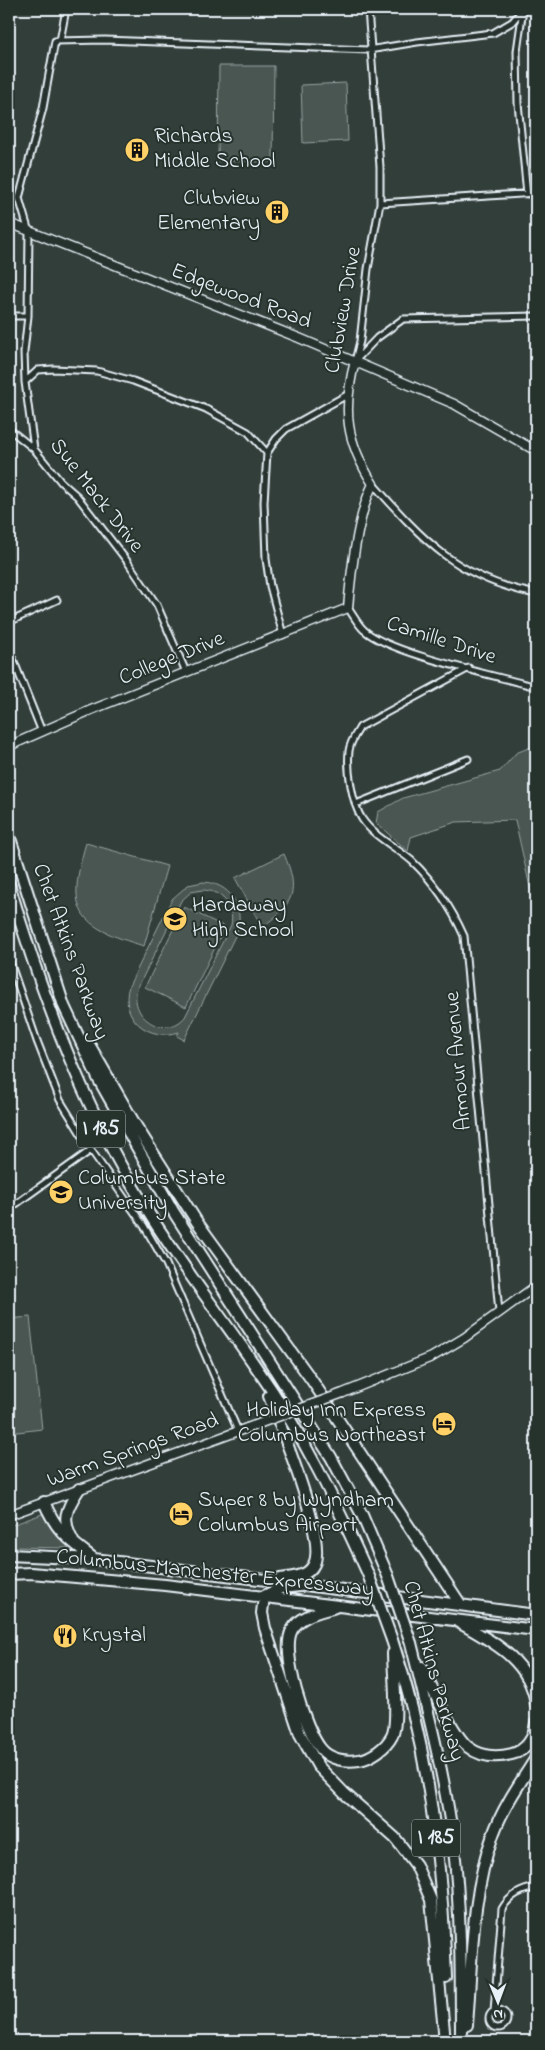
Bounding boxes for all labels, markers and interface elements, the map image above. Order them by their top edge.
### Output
place label: Richards Middle School [154,121,275,178]
building icon: Richards Middle School [124,137,150,163]
place label: Clubview Elementary [157,183,260,241]
building icon: Clubview Elementary [264,199,290,225]
street label: Clubview Drive [317,244,371,376]
street label: Edgewood Road [166,255,316,339]
street label: Sue Mack Drive [41,432,151,560]
street label: Camille Drive [382,608,500,674]
street label: College Drive [114,623,230,696]
street label: Chet Atkins Parkway [22,859,117,1045]
place label: Hardaway High School [192,890,294,948]
school or university icon: Hardaway High School [162,906,188,932]
street label: Armour Avenue [437,990,481,1132]
road number: I 185 [77,1110,125,1148]
place label: Columbus State University [78,1163,226,1221]
school or university icon: Columbus State University [48,1179,74,1205]
place label: Holiday Inn Express Columbus Northeast [238,1395,427,1452]
street label: Warm Springs Road [43,1405,224,1498]
hotel icon: Holiday Inn Express Columbus Northeast [431,1411,457,1437]
place label: Super 8 by Wyndham Columbus Airport [198,1485,394,1542]
hotel icon: Super 8 by Wyndham Columbus Airport [168,1501,194,1527]
street label: Columbus-Manchester Expressway [54,1541,376,1608]
street label: Chet Atkins Parkway [393,1577,472,1765]
place label: Krystal [82,1620,146,1653]
restaurant icon: Krystal [52,1623,78,1649]
road number: I 185 [412,1820,460,1856]
north arrow [472,1978,522,2028]
text: N [493,2003,503,2024]

